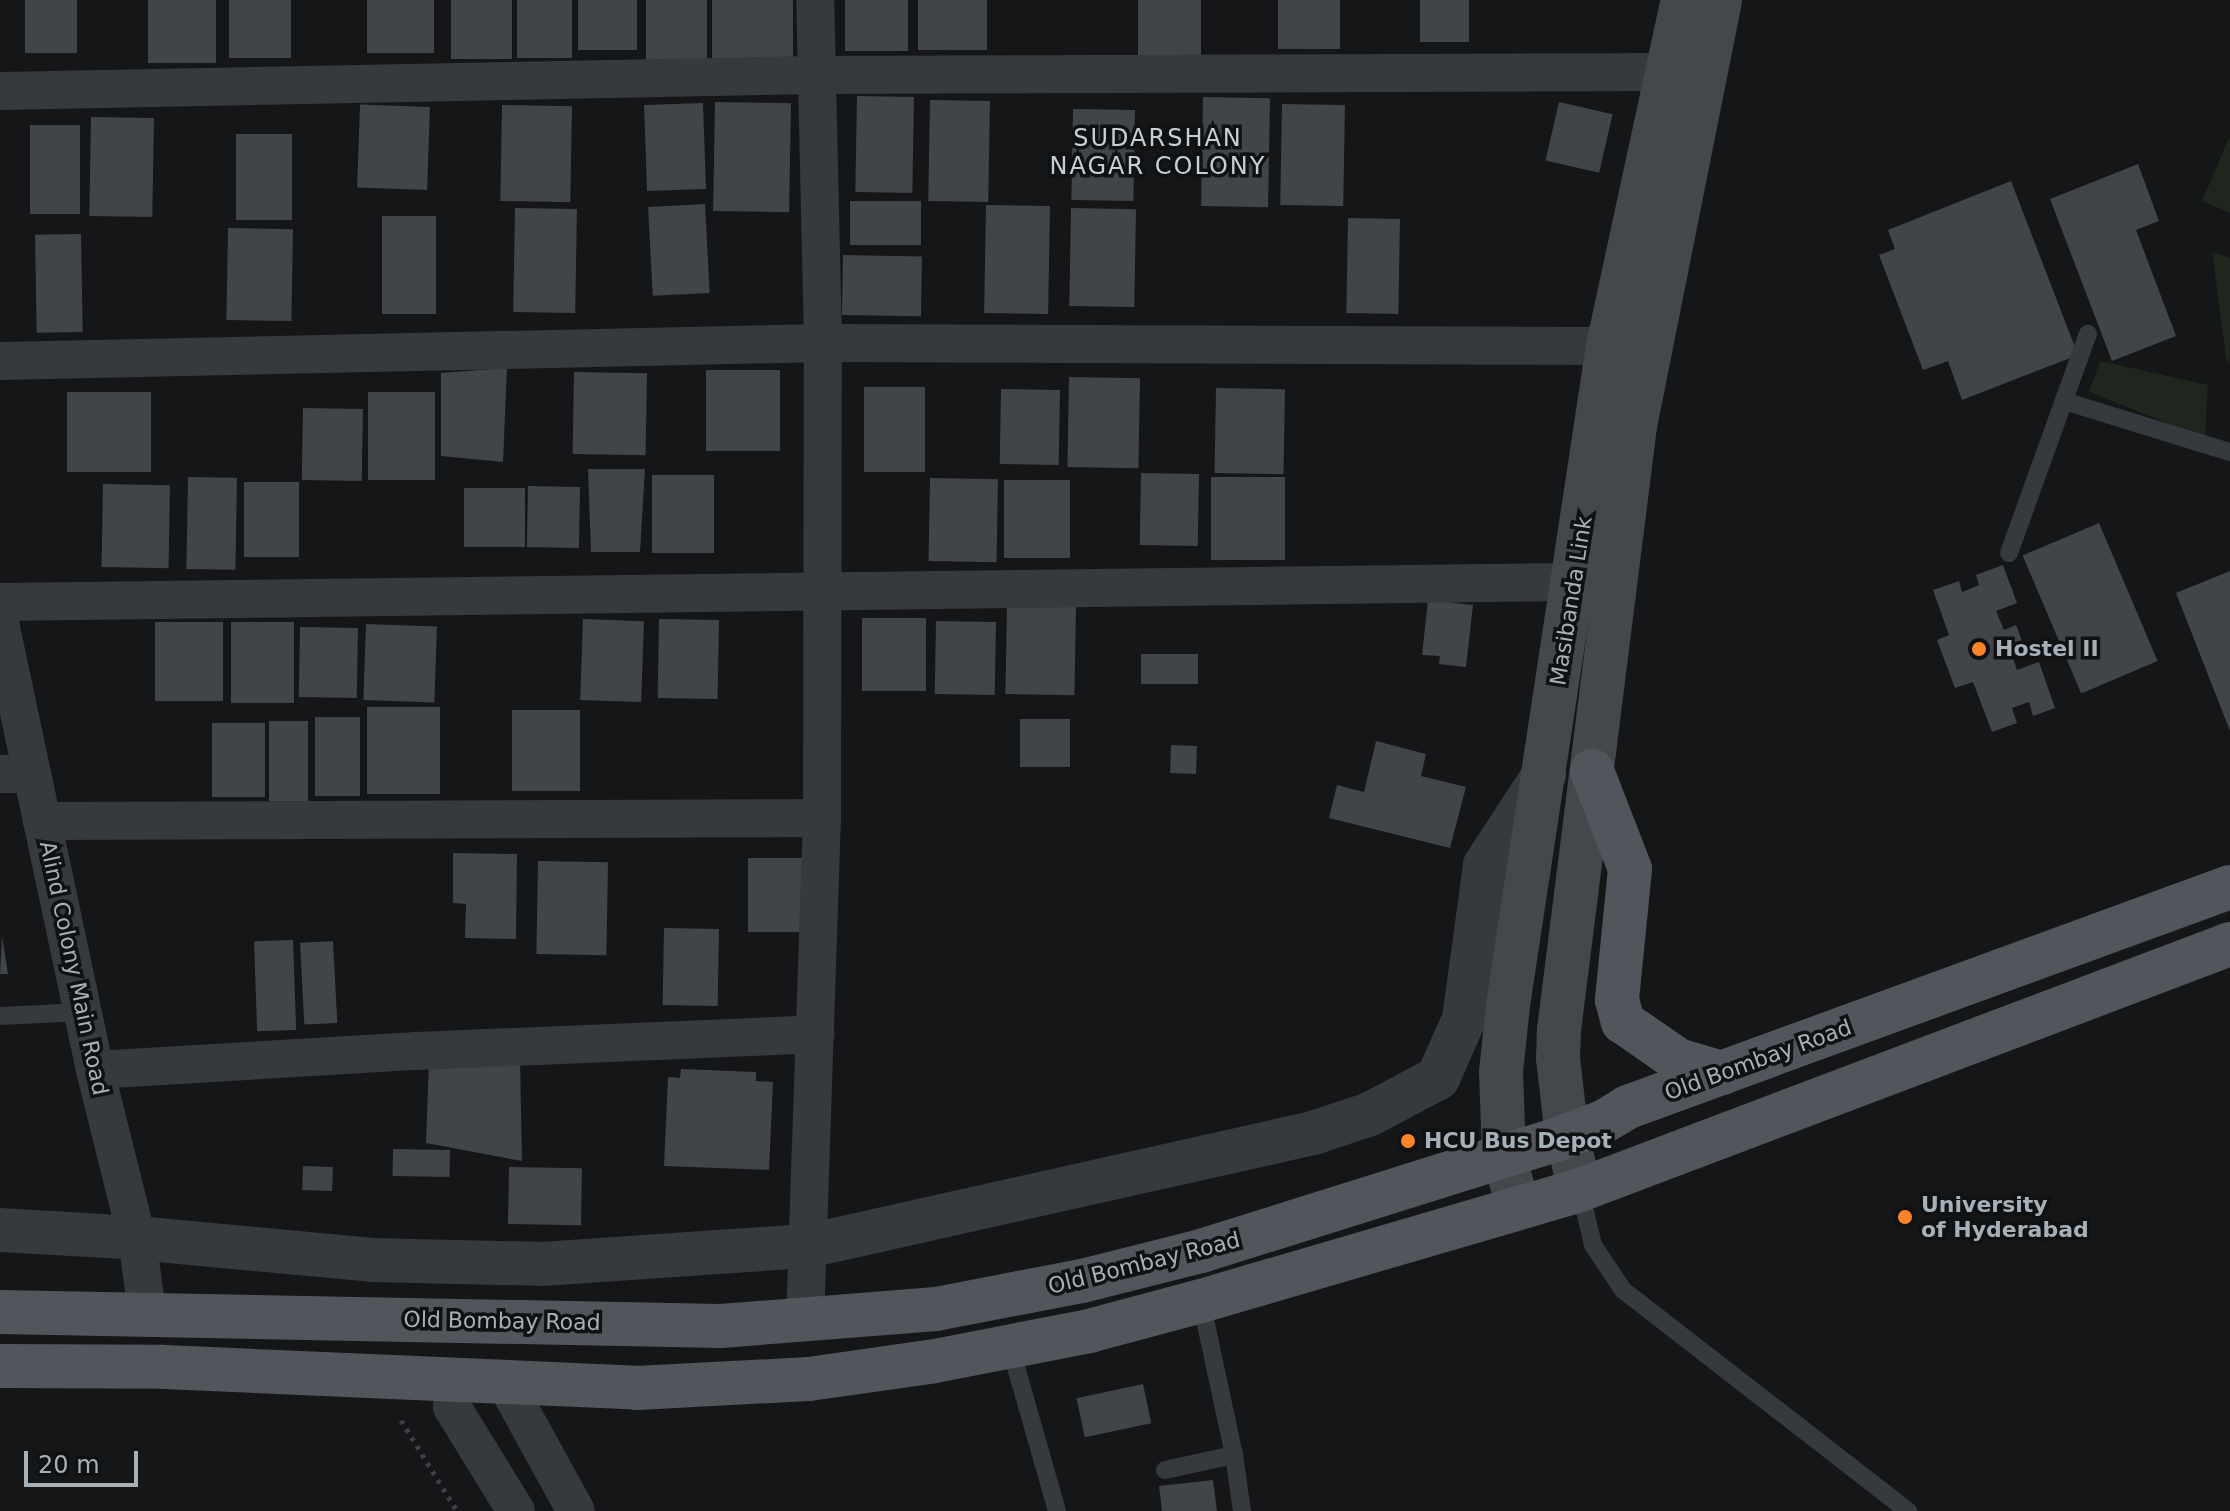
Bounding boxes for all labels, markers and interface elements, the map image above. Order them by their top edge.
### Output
district label: SUDARSHAN NAGAR COLONY [1050,125,1266,181]
street label: Masibanda Link [1545,515,1597,687]
place label: Hostel II [1995,636,2099,662]
marker: Hostel II [1970,640,1988,658]
street label: Alind Colony Main Road [34,838,114,1098]
street label: Old Bombay Road [1661,1014,1855,1106]
place label: HCU Bus Depot [1424,1128,1612,1154]
marker: HCU Bus Depot [1399,1132,1417,1150]
place label: University of Hyderabad [1921,1191,2089,1242]
marker: University of Hyderabad [1896,1208,1914,1226]
street label: Old Bombay Road [1045,1226,1243,1300]
street label: Old Bombay Road [403,1306,601,1336]
scale bar [28,1435,142,1485]
text: 20 m [38,1451,100,1479]

